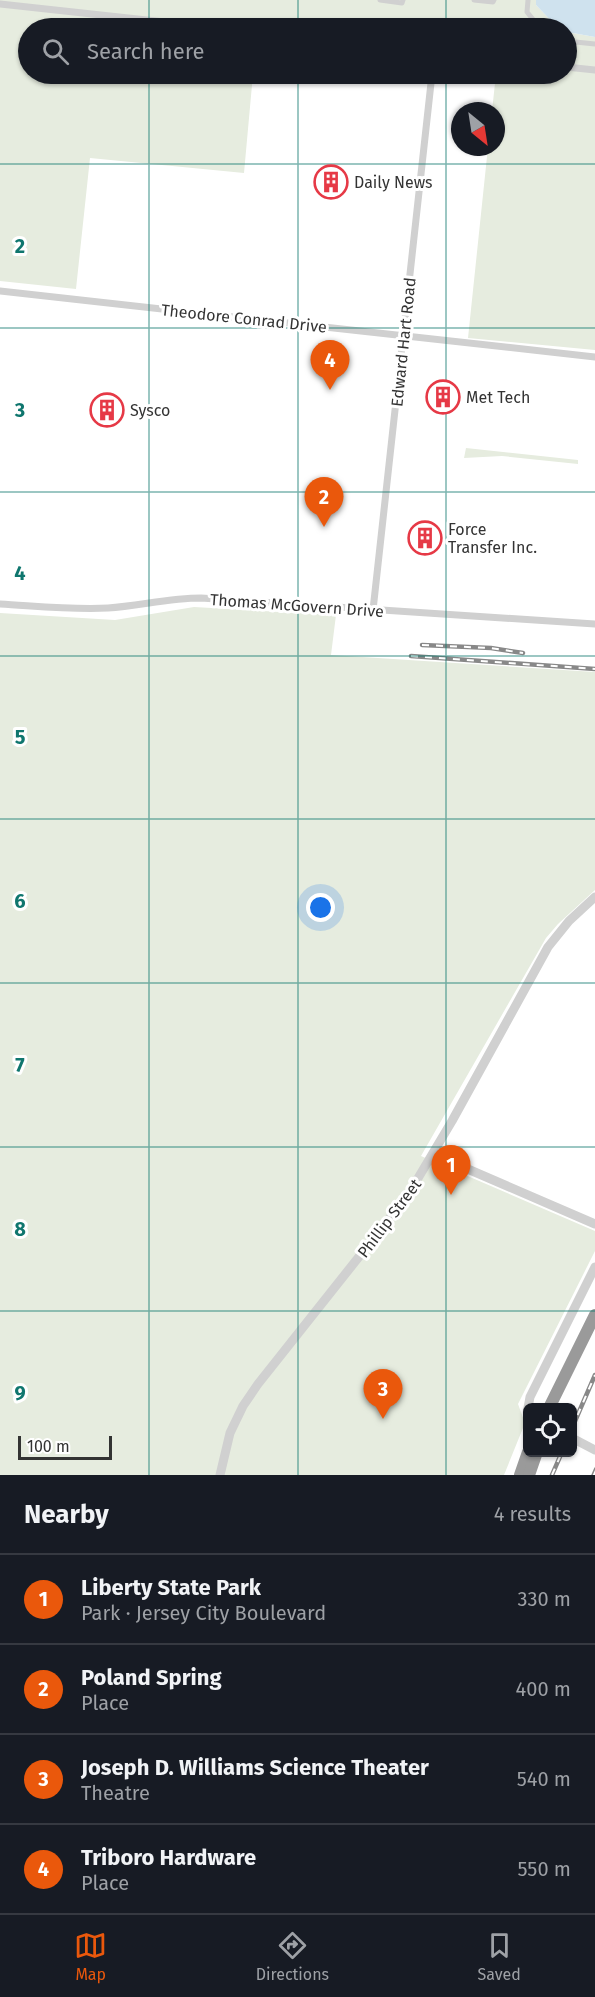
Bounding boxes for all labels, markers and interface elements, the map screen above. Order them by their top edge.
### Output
search box [18,18,577,84]
icon: search [39,35,72,68]
text: Search here [87,38,205,65]
north arrow [451,102,505,156]
building icon: Daily News [313,164,349,200]
place label: Daily News [354,173,433,192]
text: 2 [15,234,25,258]
street label: Edward Hart Road [387,276,420,408]
street label: Theodore Conrad Drive [160,300,328,337]
pin: 4 [310,340,350,390]
building icon: Met Tech [425,379,461,415]
place label: Met Tech [466,388,530,407]
building icon: Sysco [89,392,125,428]
text: 3 [14,398,25,422]
place label: Sysco [130,401,170,420]
pin: 2 [304,478,344,527]
building icon: Force Transfer Inc. [407,520,443,556]
place label: Force Transfer Inc. [448,520,537,557]
text: 4 [14,561,26,585]
street label: Thomas McGovern Drive [209,590,385,621]
text: 5 [15,725,26,749]
text: 6 [14,889,26,913]
your location [306,893,335,922]
text: 7 [15,1053,25,1077]
pin: 1 [432,1146,470,1195]
street label: Phillip Street [354,1175,425,1262]
text: 8 [14,1217,26,1241]
pin: 3 [364,1370,403,1419]
text: 9 [14,1381,26,1405]
map controls [523,1403,577,1457]
button: locate [523,1403,577,1457]
scale bar [18,1433,112,1460]
text: 100 m [27,1437,70,1456]
text: Nearby [24,1499,109,1530]
text: 4 results [494,1502,571,1526]
text: Liberty State Park [81,1574,261,1601]
text: 1 [39,1587,48,1611]
text: 330 m [517,1587,571,1611]
text: Park · Jersey City Boulevard [81,1601,326,1625]
text: Poland Spring [81,1664,222,1691]
text: 2 [38,1677,49,1701]
text: 400 m [516,1677,571,1701]
text: Place [81,1691,129,1715]
text: Joseph D. Williams Science Theater [81,1754,429,1781]
text: 3 [38,1767,49,1791]
text: 540 m [517,1767,571,1791]
text: Theatre [81,1781,150,1805]
text: Triboro Hardware [81,1844,256,1871]
text: 4 [38,1857,49,1881]
text: 550 m [517,1857,571,1881]
text: Place [81,1871,129,1895]
tab: Map [74,1929,107,1984]
tab: Directions [256,1929,329,1984]
tab: Saved [477,1929,521,1984]

